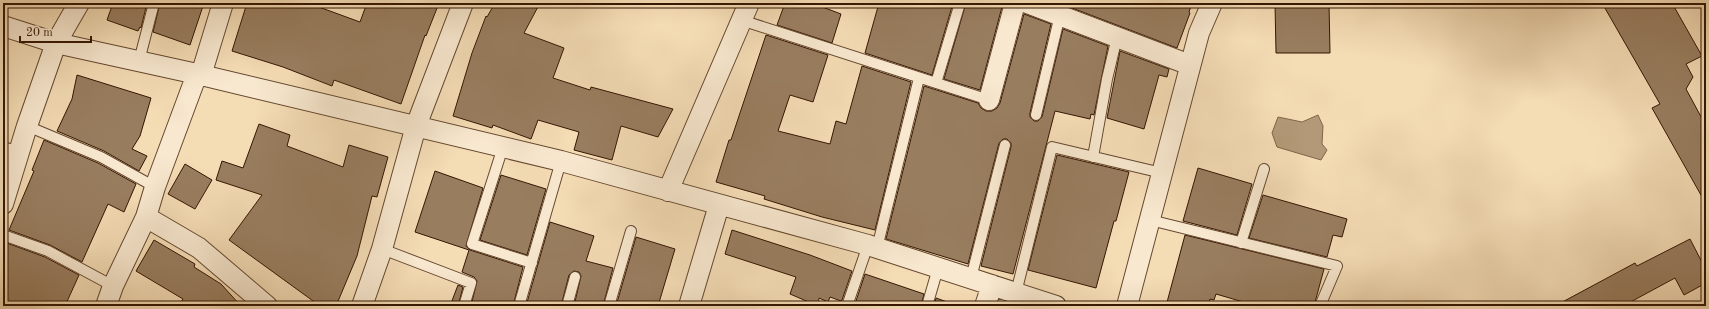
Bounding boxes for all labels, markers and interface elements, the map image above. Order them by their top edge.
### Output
scale bar [20,18,91,44]
text: 20 m [26,27,53,39]

